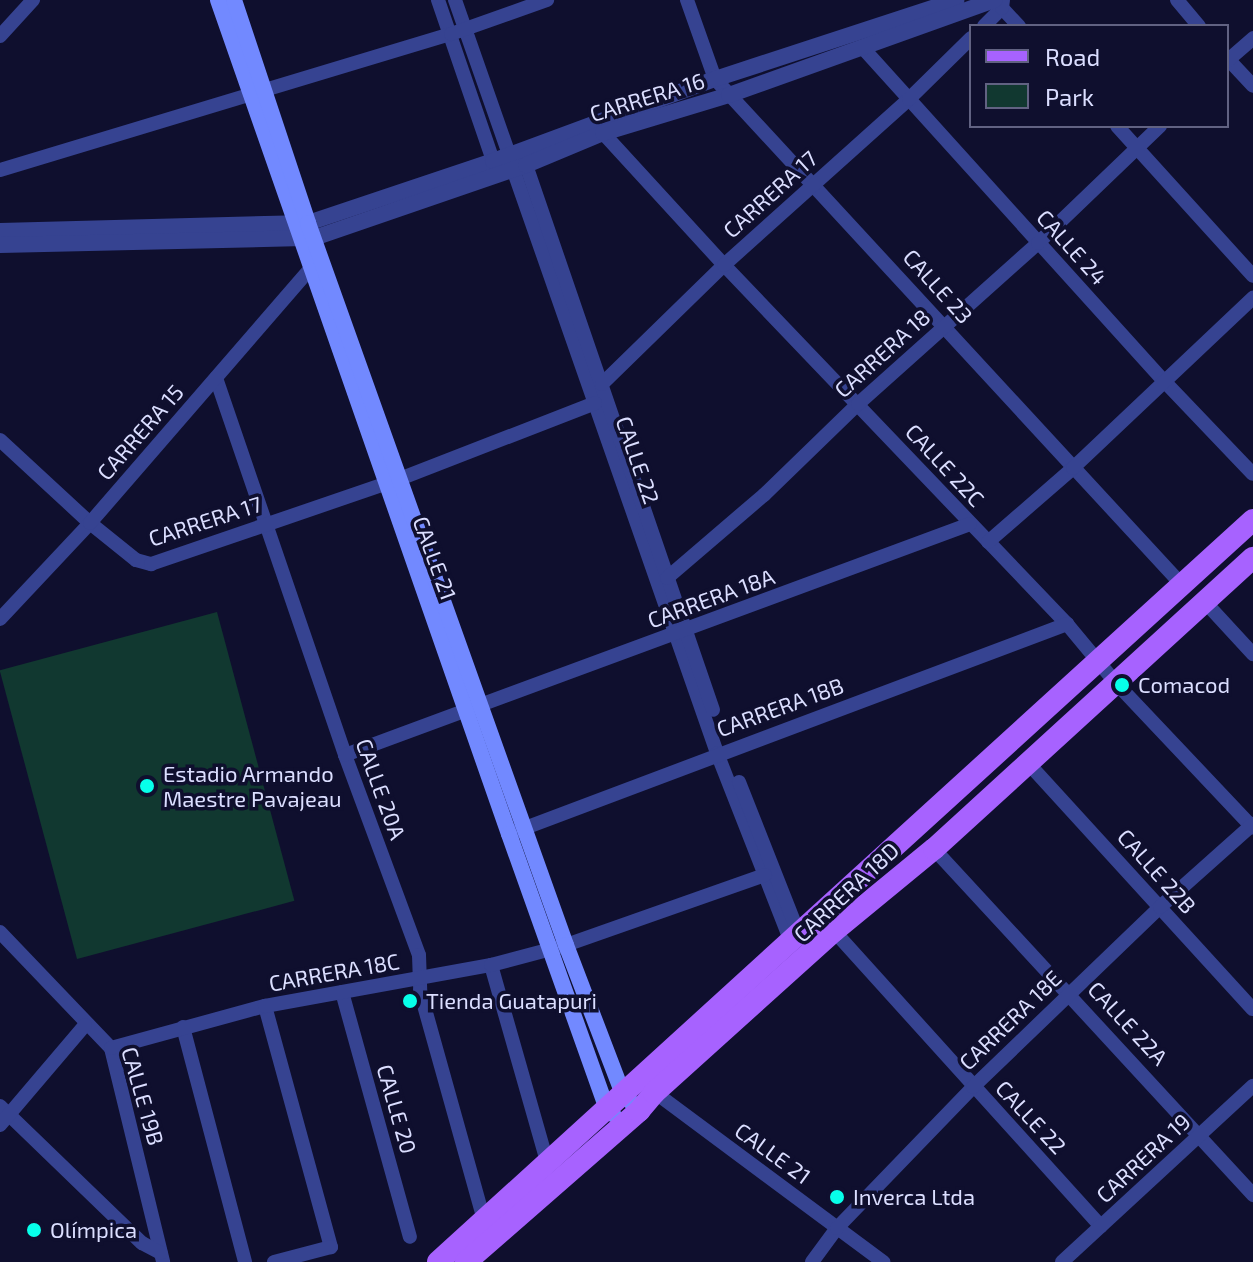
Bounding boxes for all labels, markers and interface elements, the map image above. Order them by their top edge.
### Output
legend [969,24,1229,128]
text: Road [1045,42,1100,71]
street label: CARRERA 16 [586,67,708,127]
text: Park [1045,82,1094,111]
street label: CARRERA 17 [717,145,823,243]
street label: CALLE 24 [1031,204,1113,290]
street label: CALLE 23 [898,243,978,329]
street label: CARRERA 18 [829,303,935,403]
street label: CARRERA 15 [91,379,189,485]
street label: CALLE 22 [611,413,665,507]
street label: CALLE 22C [900,418,990,512]
street label: CARRERA 17 [145,490,265,552]
street label: CALLE 21 [408,513,462,603]
street label: CARRERA 18A [644,563,778,633]
street label: CARRERA 18B [713,672,847,742]
place label: Comacod [1138,672,1230,698]
marker: Comacod [1113,676,1131,694]
street label: CALLE 20A [351,735,411,843]
place label: Estadio Armando Maestre Pavajeau [163,760,342,812]
marker: Estadio Armando Maestre Pavajeau [138,777,156,795]
street label: CALLE 22B [1112,823,1202,919]
street label: CARRERA 18D [788,836,904,948]
street label: CARRERA 18C [266,947,402,997]
street label: CARRERA 18E [953,965,1067,1075]
street label: CALLE 22A [1083,976,1173,1070]
place label: Tienda Guatapuri [426,988,597,1014]
marker: Tienda Guatapuri [401,992,419,1010]
street label: CALLE 19B [116,1044,170,1148]
street label: CALLE 20 [372,1061,422,1157]
street label: CALLE 22 [990,1075,1072,1159]
street label: CARRERA 19 [1090,1108,1196,1208]
street label: CALLE 21 [730,1117,816,1189]
place label: Inverca Ltda [853,1184,975,1210]
marker: Inverca Ltda [828,1188,846,1206]
place label: Olímpica [50,1217,137,1243]
marker: Olímpica [25,1221,43,1239]

